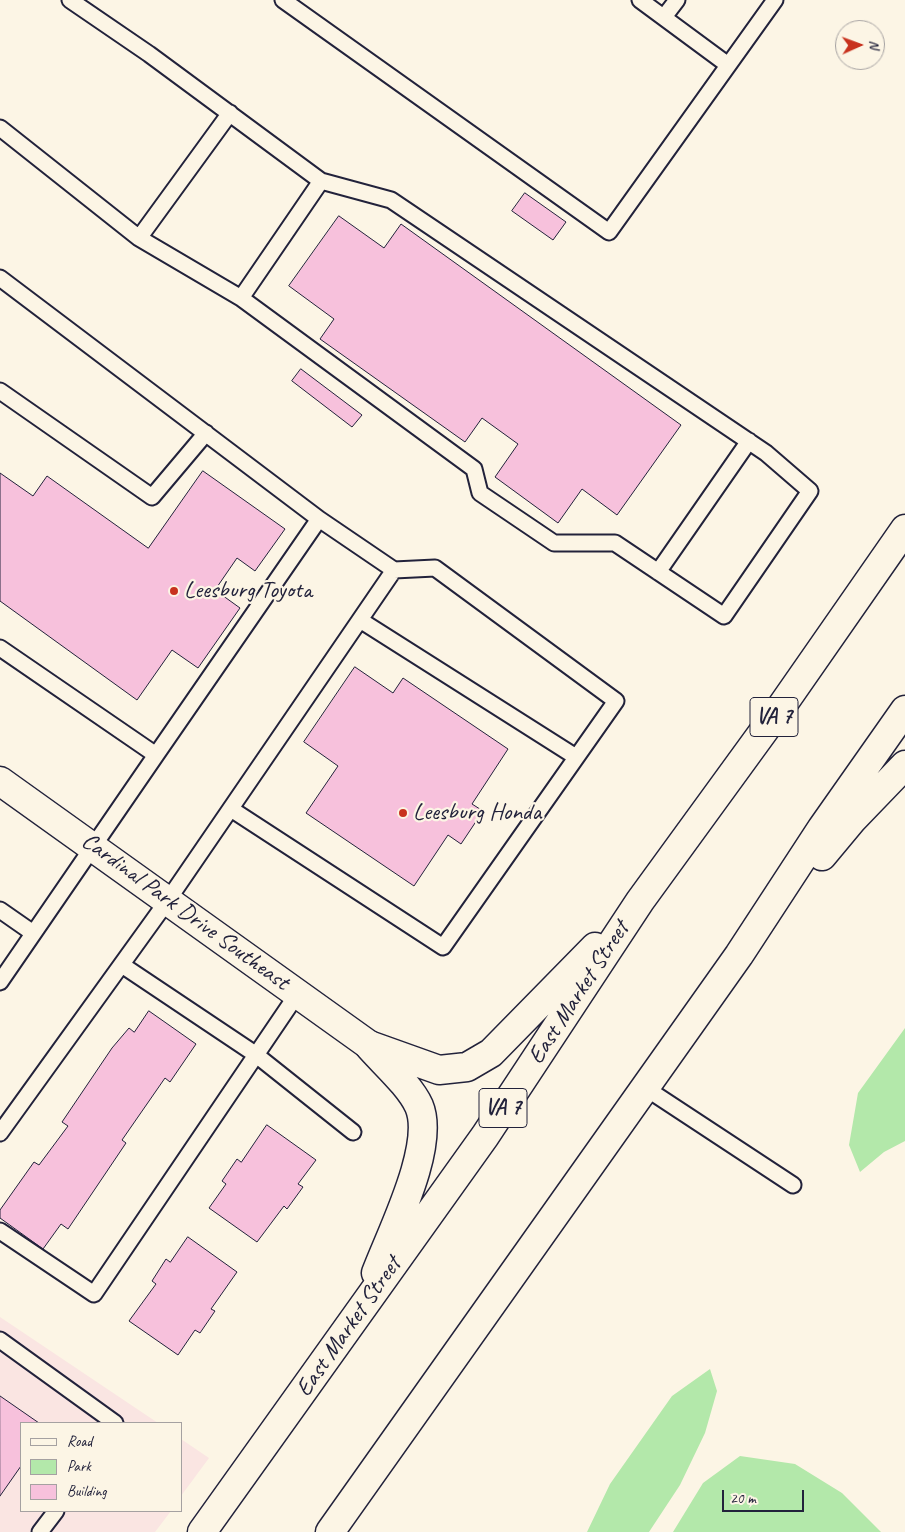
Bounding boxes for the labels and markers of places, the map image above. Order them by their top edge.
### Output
place label: Leesburg Toyota [184,577,312,605]
marker: Leesburg Toyota [168,585,180,597]
place label: Leesburg Honda [413,799,541,827]
marker: Leesburg Honda [397,807,409,819]

